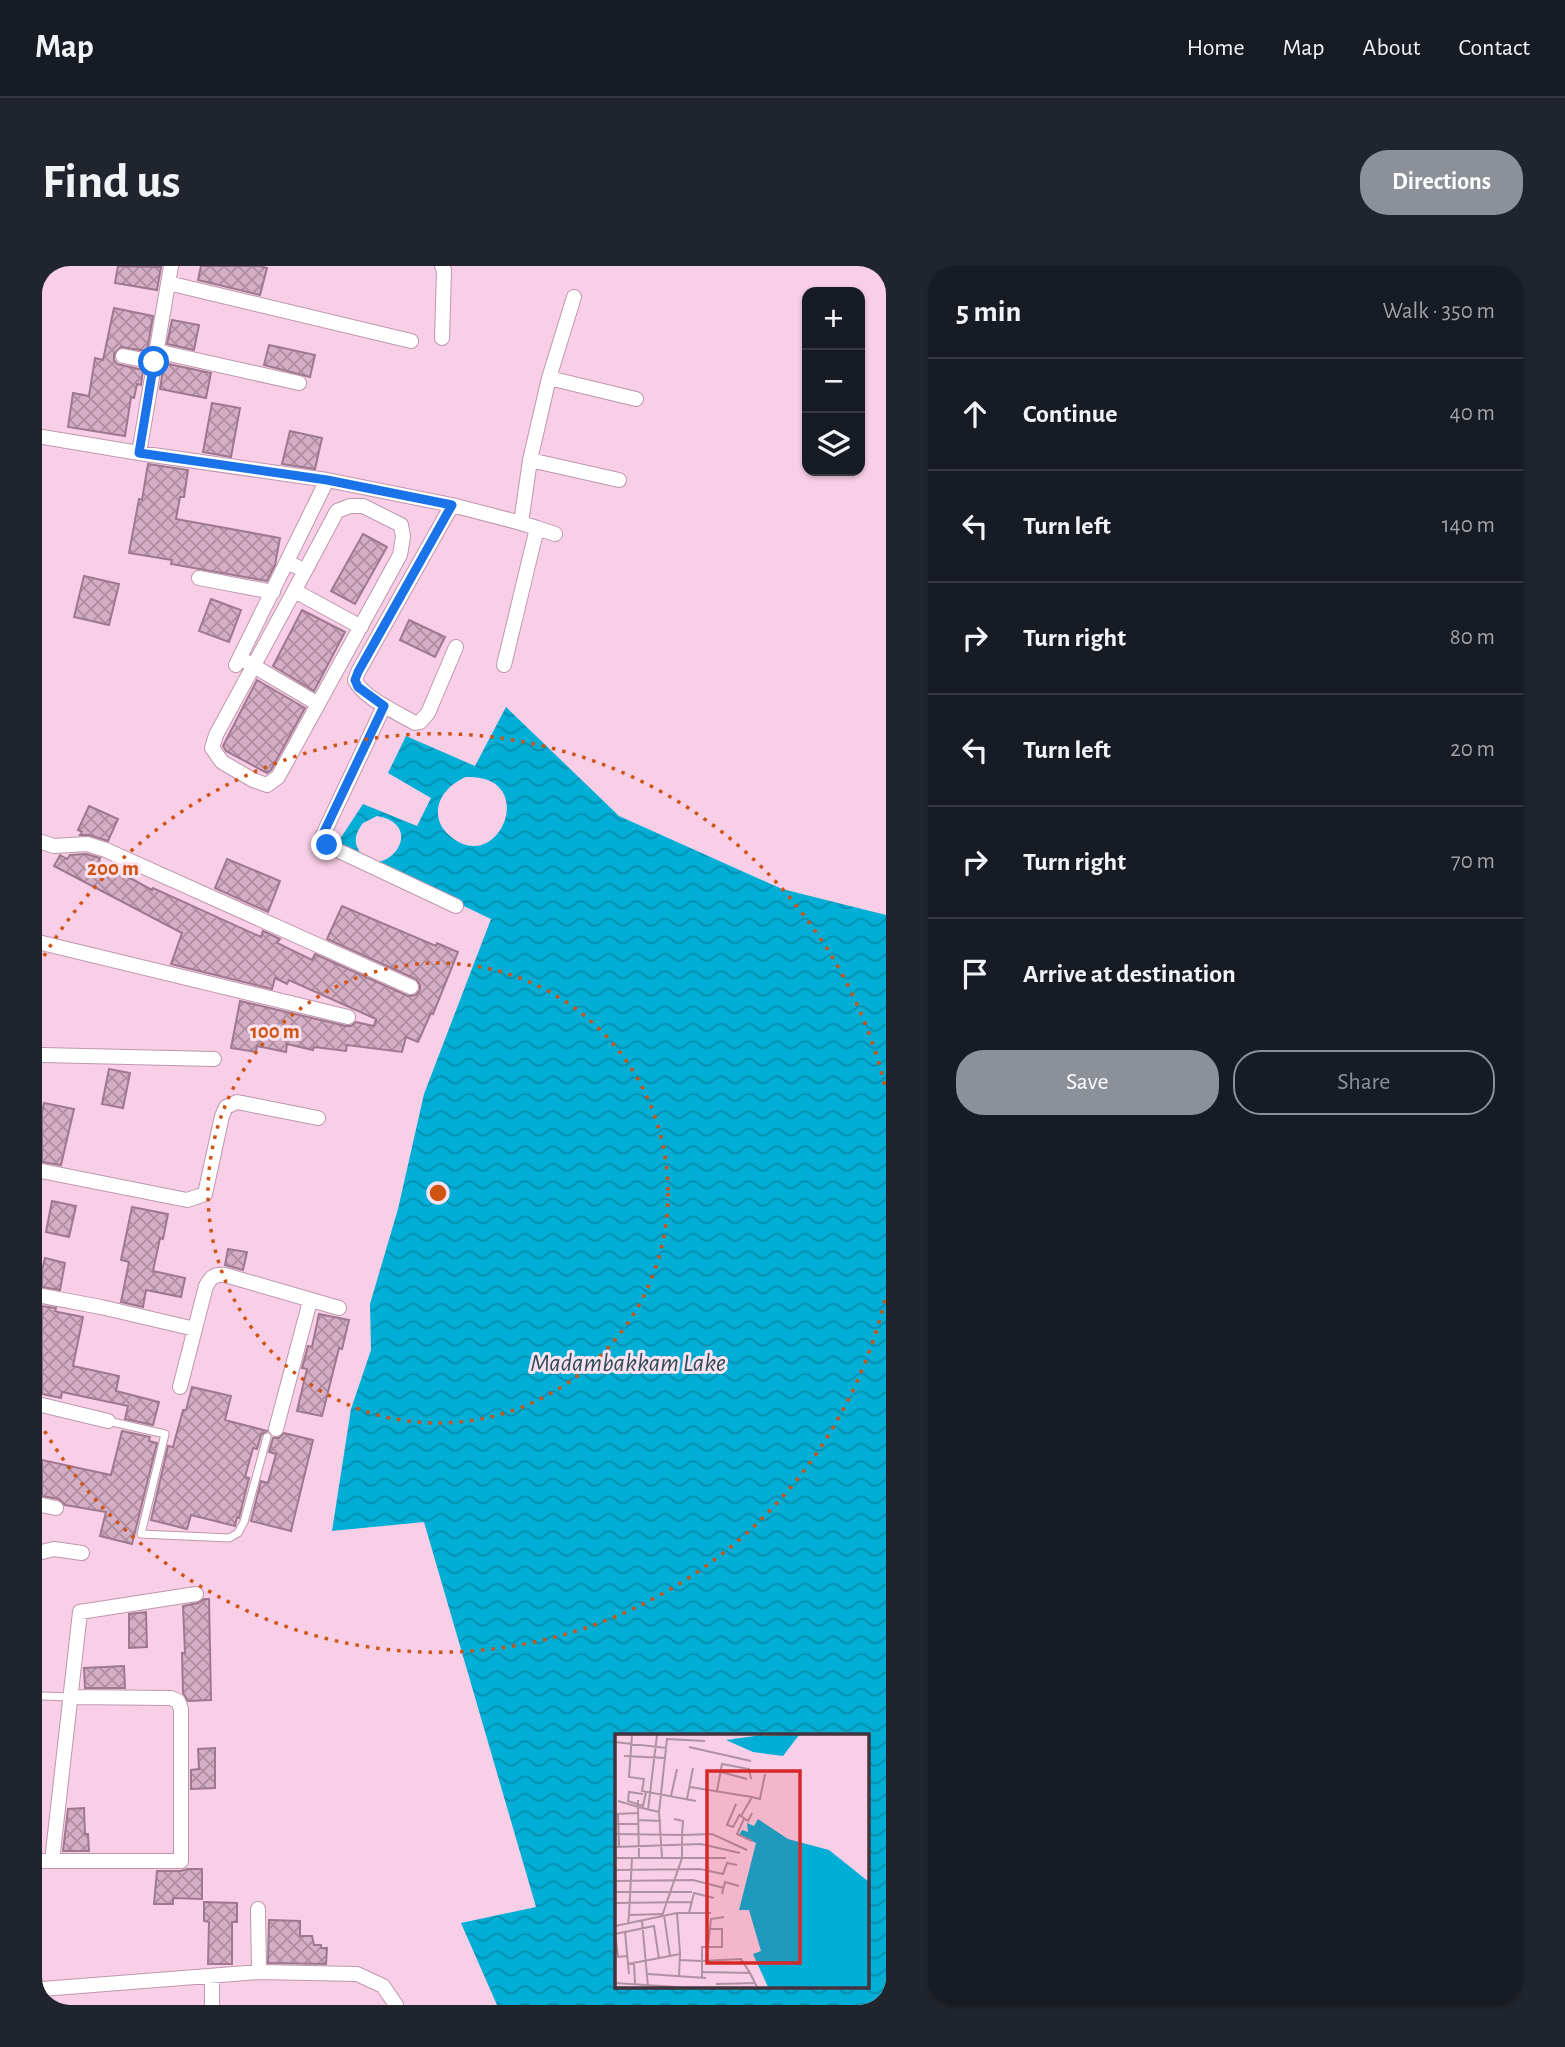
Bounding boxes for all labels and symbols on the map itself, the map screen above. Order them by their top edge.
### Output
route start [138,346,169,377]
route end [311,829,342,860]
text: 200 m [87,858,139,879]
text: 100 m [250,1021,300,1042]
centre of rings [426,1181,450,1205]
water label: Madambakkam Lake [530,1350,726,1376]
inset map [615,1734,869,1988]

